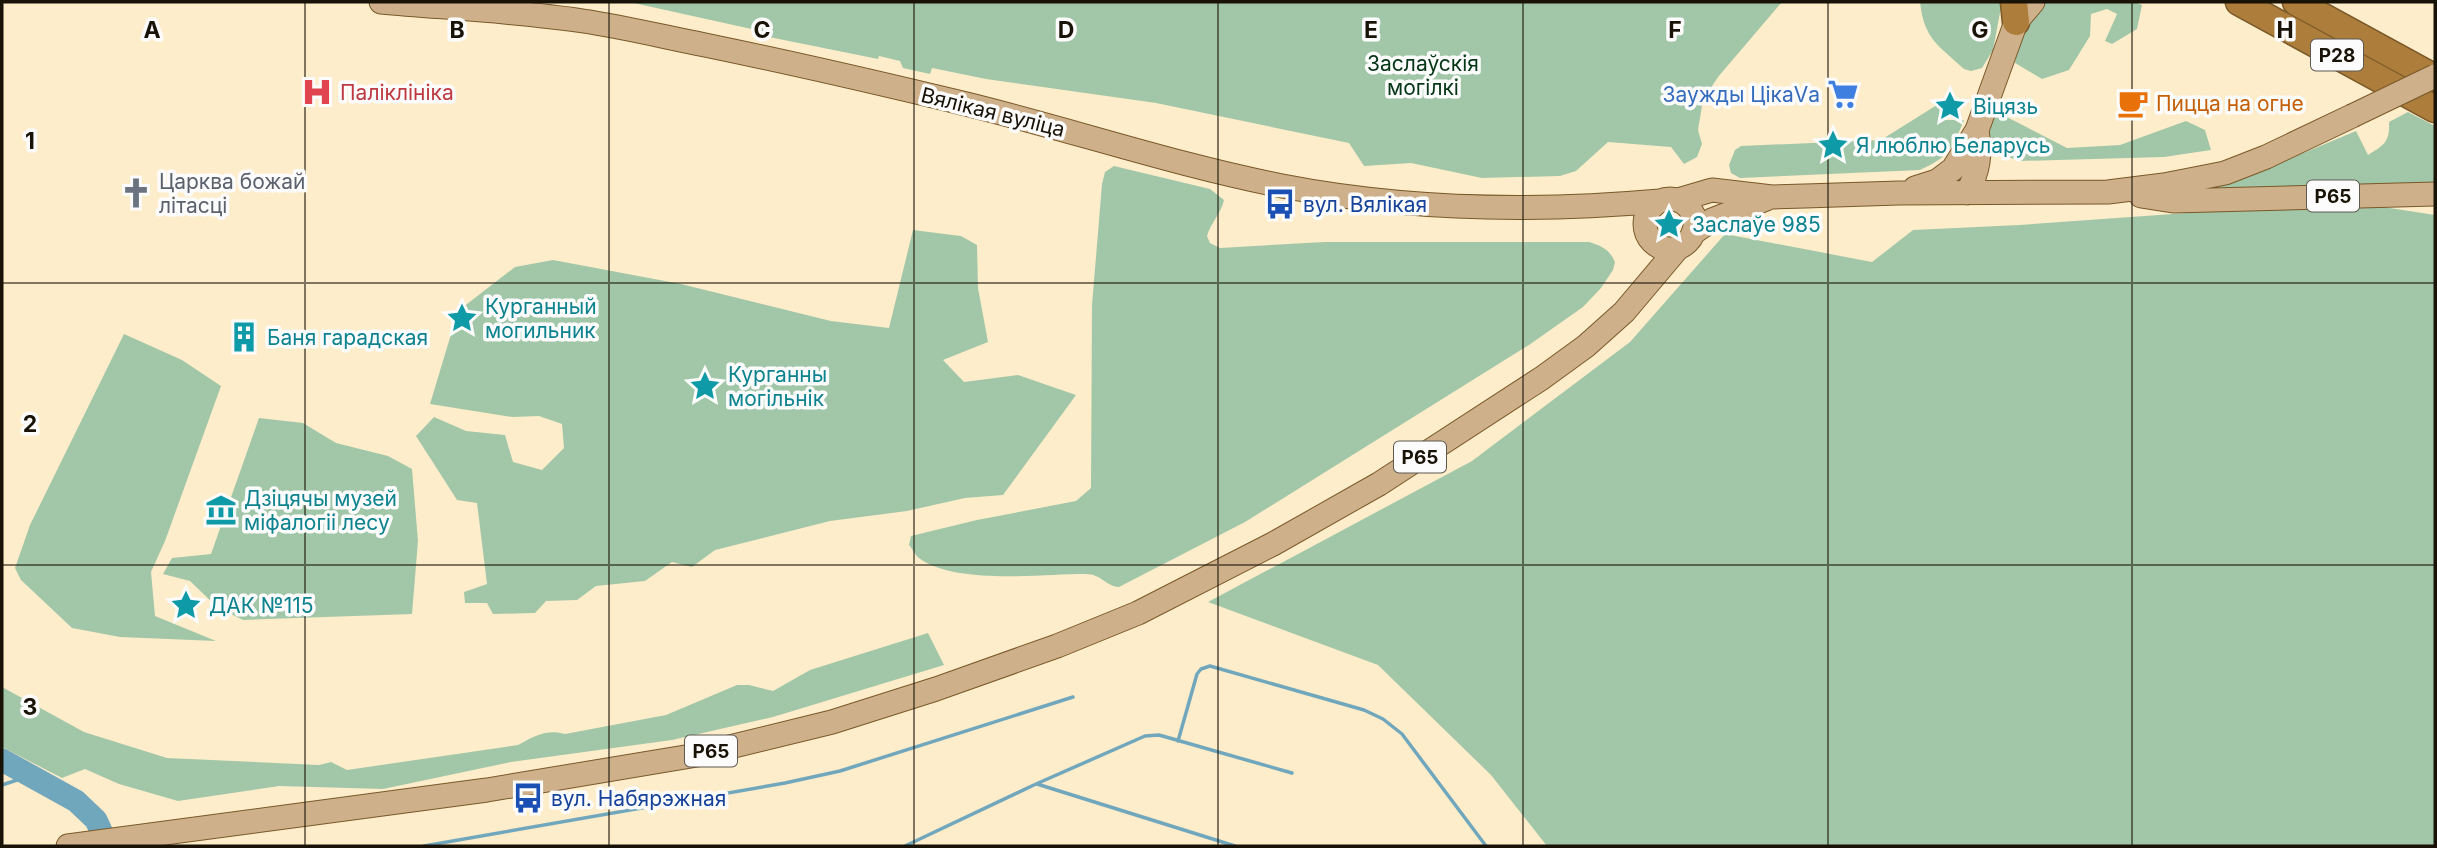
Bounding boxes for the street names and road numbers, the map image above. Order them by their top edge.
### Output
road number: Р28 [2311,40,2363,70]
street label: Вялікая вуліца [918,82,1068,142]
road number: Р65 [2307,180,2359,212]
road number: Р65 [1394,442,1446,472]
road number: Р65 [685,736,737,766]

